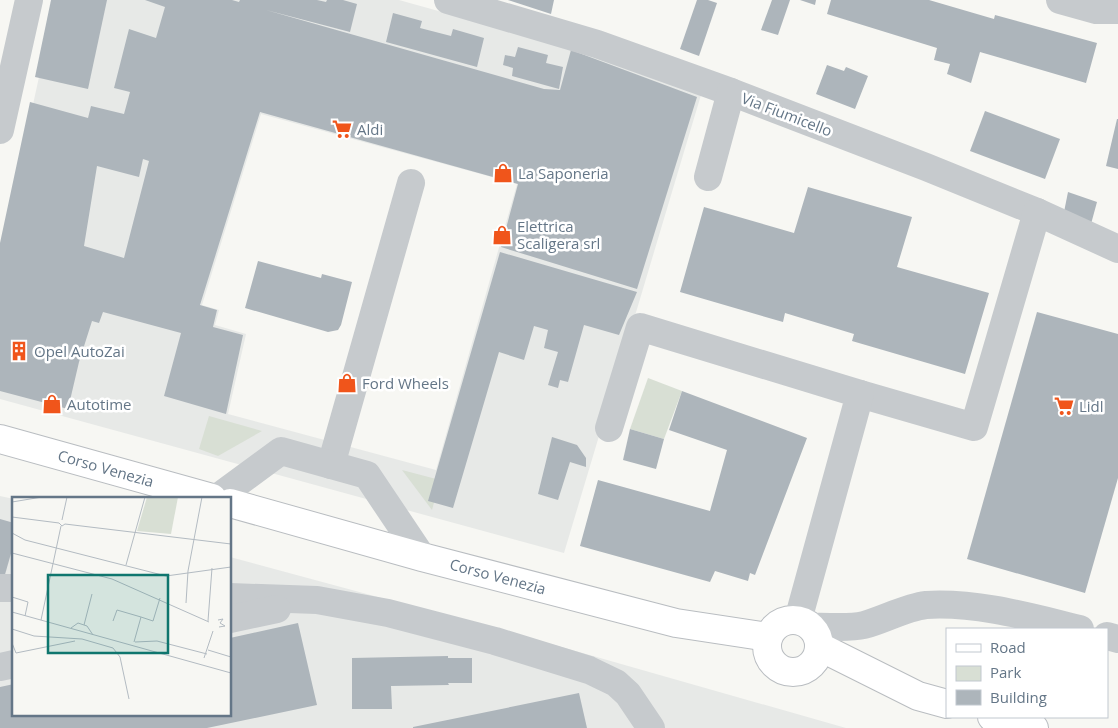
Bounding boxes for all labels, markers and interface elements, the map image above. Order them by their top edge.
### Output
street label: Via Fiumicello [739,88,835,140]
supermarket icon: Aldi [331,118,353,140]
place label: Aldi [357,119,383,139]
shop icon: La Saponeria [492,162,514,184]
place label: La Saponeria [518,163,609,183]
place label: Elettrica Scaligera srl [517,216,600,253]
shop icon: Elettrica Scaligera srl [491,224,513,246]
building icon: Opel AutoZai [8,340,30,362]
place label: Opel AutoZai [34,341,125,361]
shop icon: Ford Wheels [336,372,358,394]
place label: Ford Wheels [362,373,449,393]
shop icon: Autotime [41,393,63,415]
place label: Autotime [67,394,132,414]
supermarket icon: Lidl [1053,395,1075,417]
place label: Lidl [1079,396,1104,416]
street label: Corso Venezia [56,445,156,491]
inset map [12,497,231,716]
street label: Corso Venezia [448,554,548,598]
legend [946,628,1108,718]
text: Road [990,637,1026,657]
text: Park [990,662,1021,682]
text: Building [990,687,1047,707]

